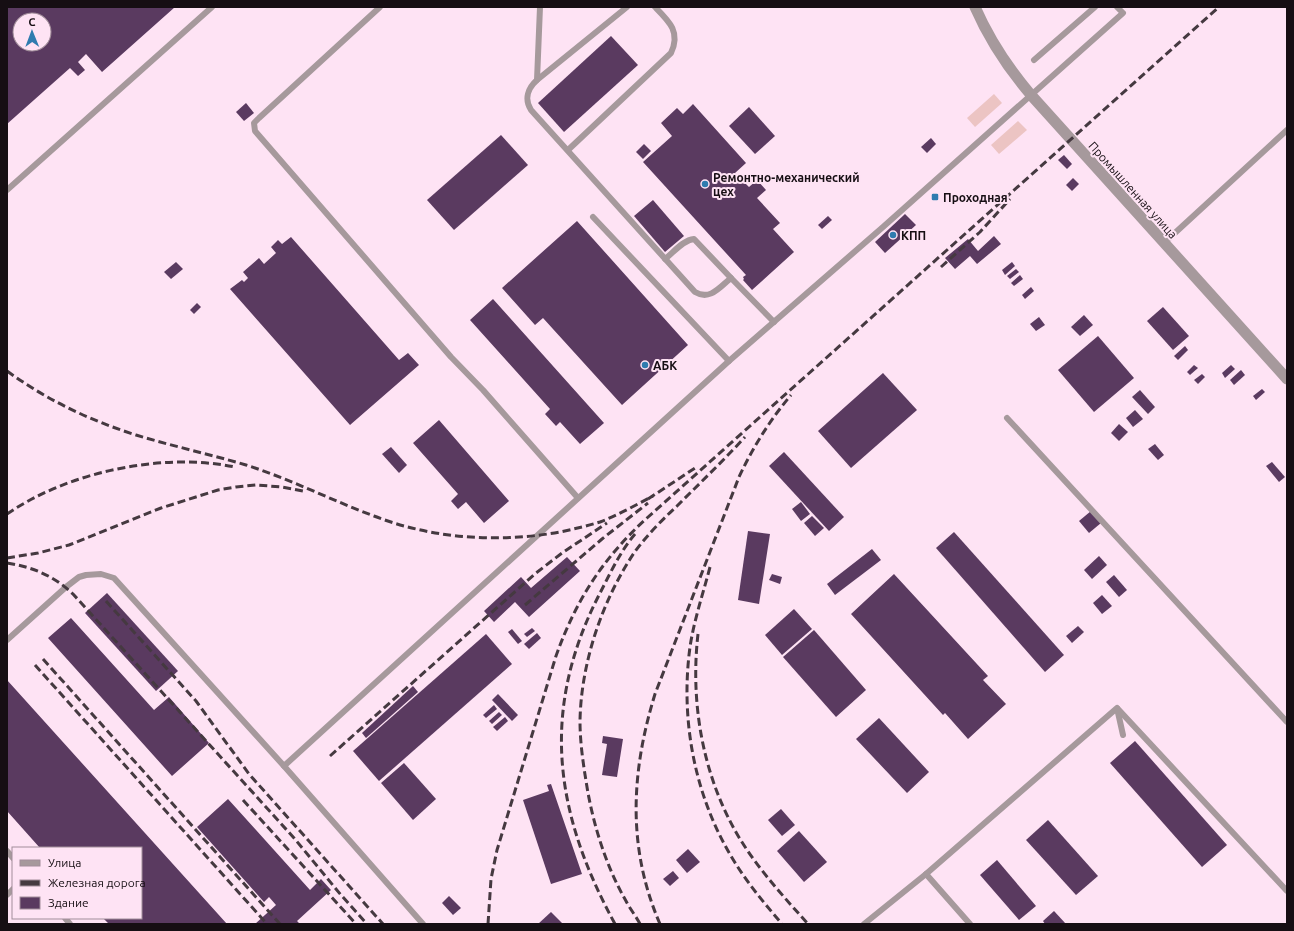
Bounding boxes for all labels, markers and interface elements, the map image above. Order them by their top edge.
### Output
north arrow [12,12,52,52]
text: С [28,16,35,28]
street label: Промышленная улица [1086,139,1180,241]
place label: Ремонтно-механический цех [713,171,860,198]
marker: Ремонтно-механический цех [700,179,710,189]
place label: Проходная [943,191,1008,204]
marker: Проходная [930,192,940,202]
place label: КПП [901,229,926,242]
marker: КПП [888,230,898,240]
place label: АБК [653,359,677,372]
marker: АБК [640,360,650,370]
legend [12,847,142,919]
text: Улица [48,856,81,869]
text: Железная дорога [48,876,146,889]
text: Здание [48,896,89,909]

